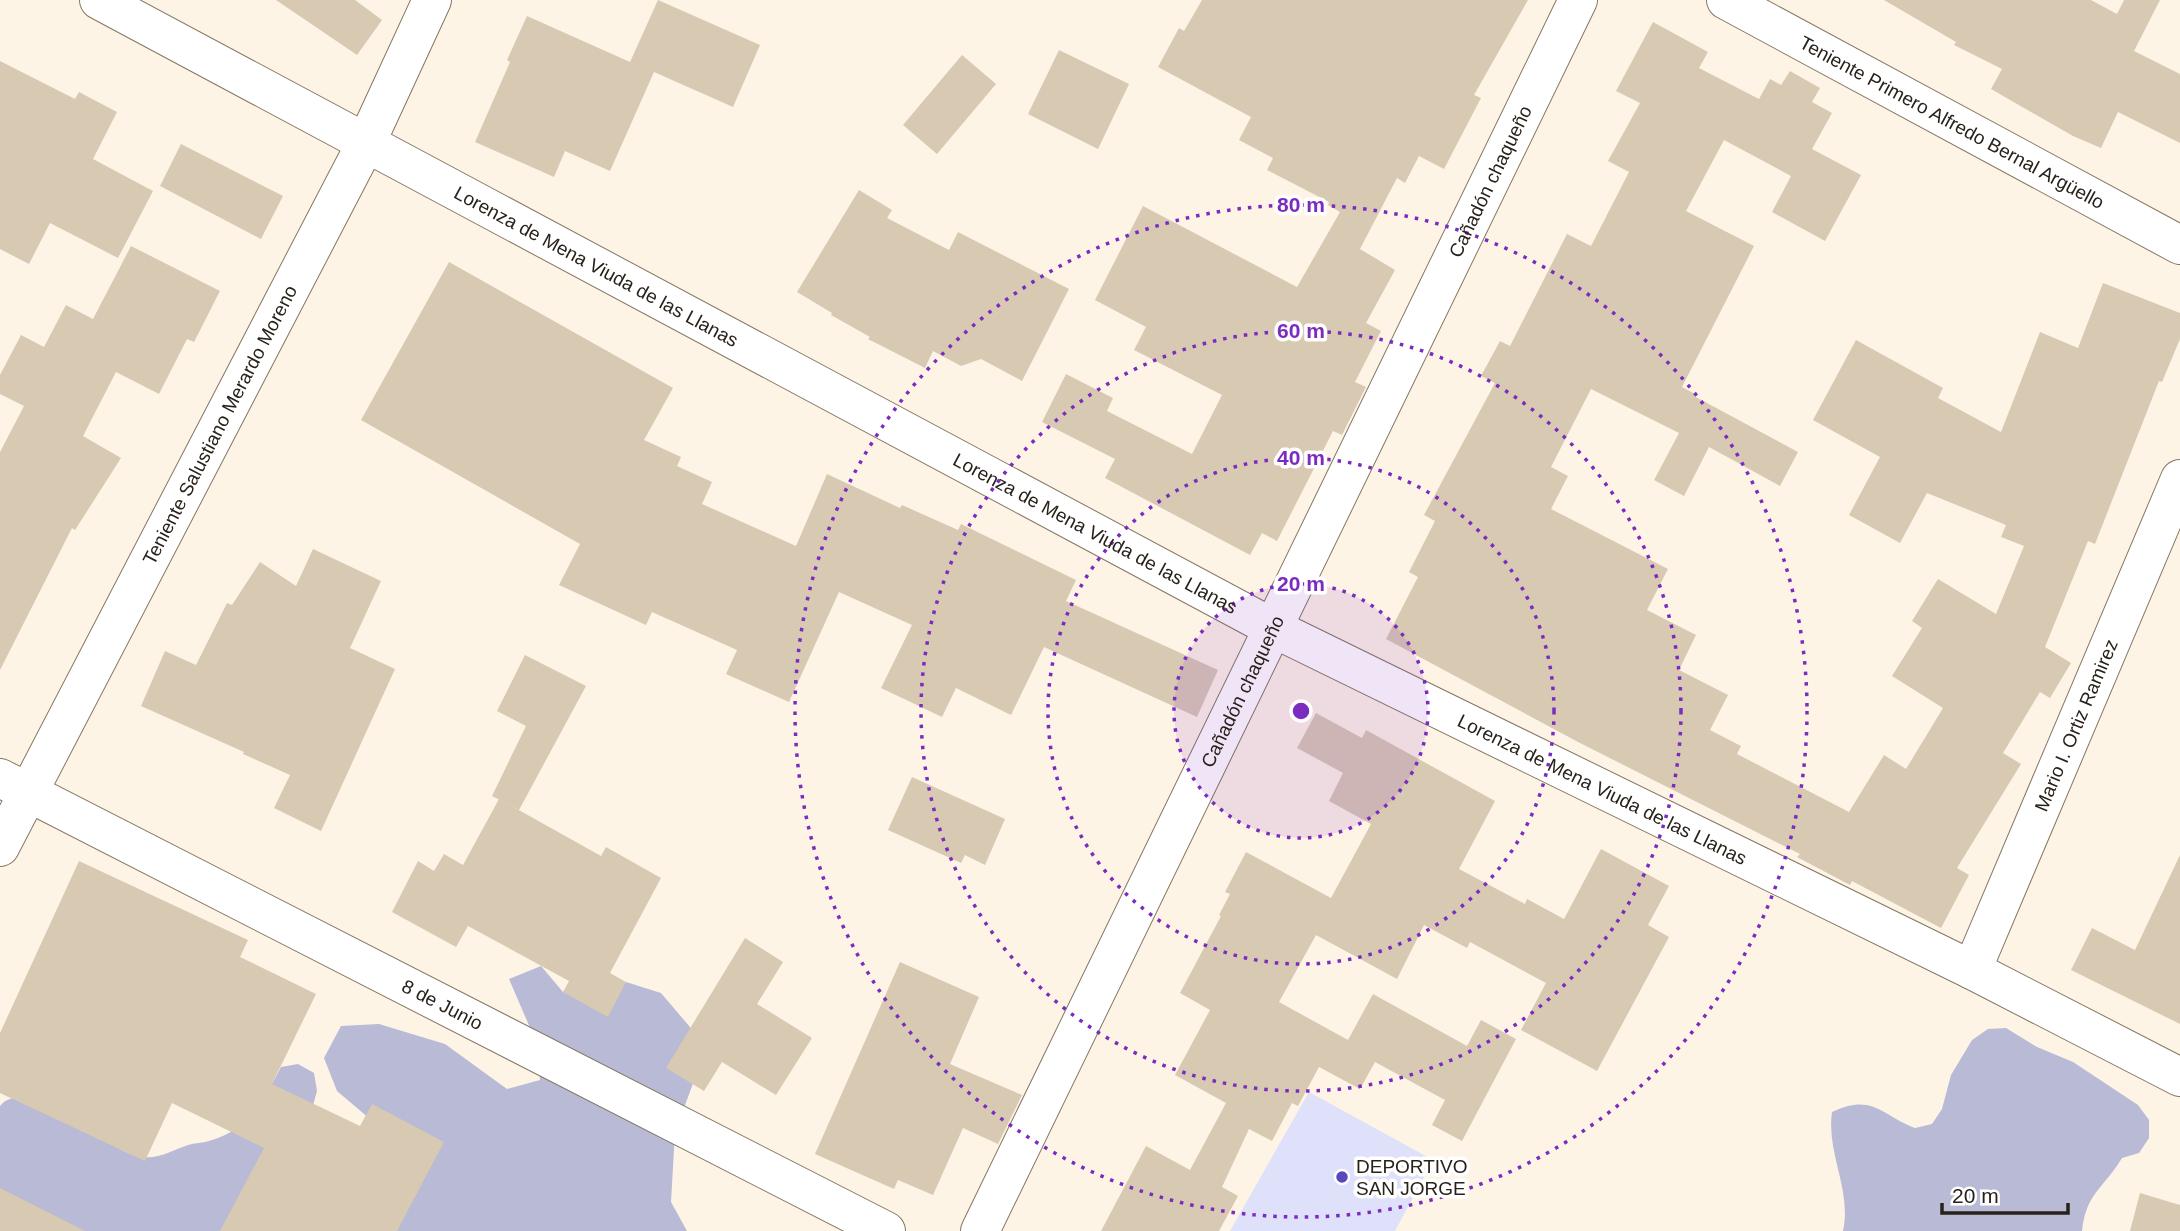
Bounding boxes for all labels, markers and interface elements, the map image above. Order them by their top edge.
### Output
street label: Teniente Primero Alfredo Bernal Argüello [1796,31,2108,213]
street label: Cañadón chaqueño [1444,102,1536,261]
street label: Lorenza de Mena Viuda de las Llanas [451,182,742,351]
text: 80 m [1277,193,1325,216]
street label: Teniente Salustiano Merardo Moreno [138,281,301,568]
text: 60 m [1277,319,1325,342]
text: 40 m [1277,446,1325,469]
street label: Lorenza de Mena Viuda de las Llanas [950,449,1241,617]
text: 20 m [1277,572,1325,595]
street label: Cañadón chaqueño [1196,612,1288,771]
street label: Mario I. Ortiz Ramirez [2030,636,2121,814]
centre of rings [1289,699,1313,723]
street label: Lorenza de Mena Viuda de las Llanas [1454,710,1750,869]
street label: 8 de Junio [399,975,486,1034]
place label: DEPORTIVO SAN JORGE [1356,1156,1468,1199]
marker: DEPORTIVO SAN JORGE [1334,1169,1350,1185]
scale bar [1942,1172,2068,1216]
text: 20 m [1952,1184,1999,1207]

